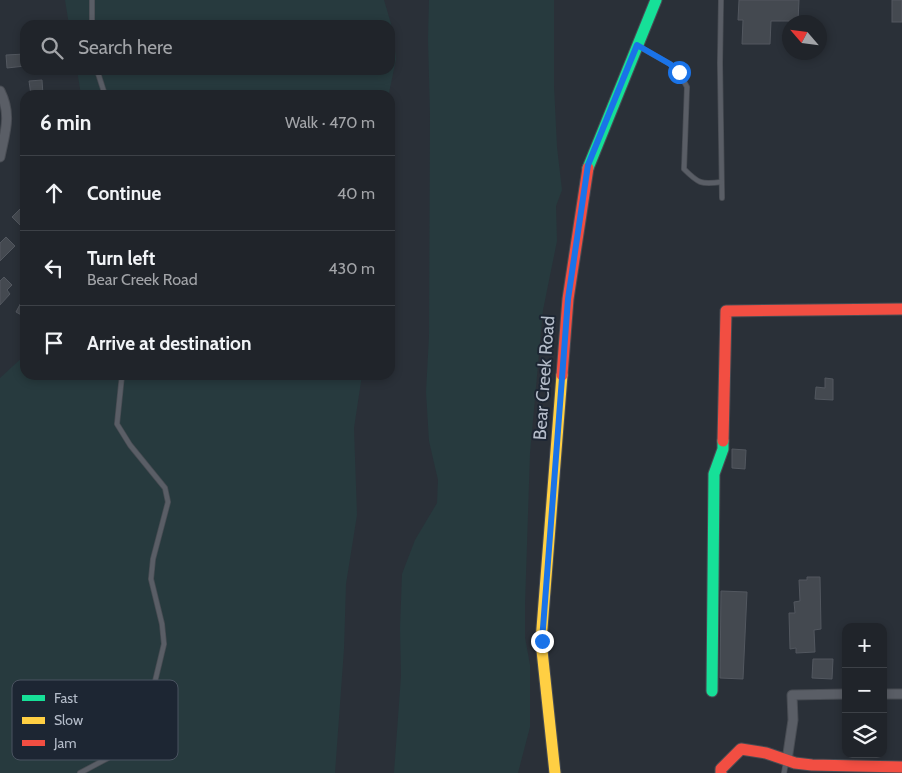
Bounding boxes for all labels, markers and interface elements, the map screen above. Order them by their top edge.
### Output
north arrow [782,15,827,60]
search box [20,20,395,75]
icon: search [38,34,66,62]
text: Search here [78,36,172,59]
route start [668,61,691,84]
text: 6 min [40,110,91,135]
text: Walk · 470 m [285,113,375,132]
icon: ahead [40,179,68,207]
text: Continue [87,182,161,205]
text: 40 m [337,184,375,203]
text: Turn left [87,247,155,270]
icon: left [40,254,68,282]
text: 430 m [328,259,375,278]
text: Bear Creek Road [87,270,198,289]
street label: Bear Creek Road [529,315,559,441]
icon: arrive [40,329,68,357]
text: Arrive at destination [87,332,251,355]
map controls [842,623,887,758]
button: + [842,623,887,668]
route end [531,630,554,653]
button: − [842,668,887,713]
legend [12,680,178,760]
text: Fast [54,689,78,707]
text: Slow [54,711,83,729]
button: layers [842,713,887,758]
text: Jam [53,734,76,752]

